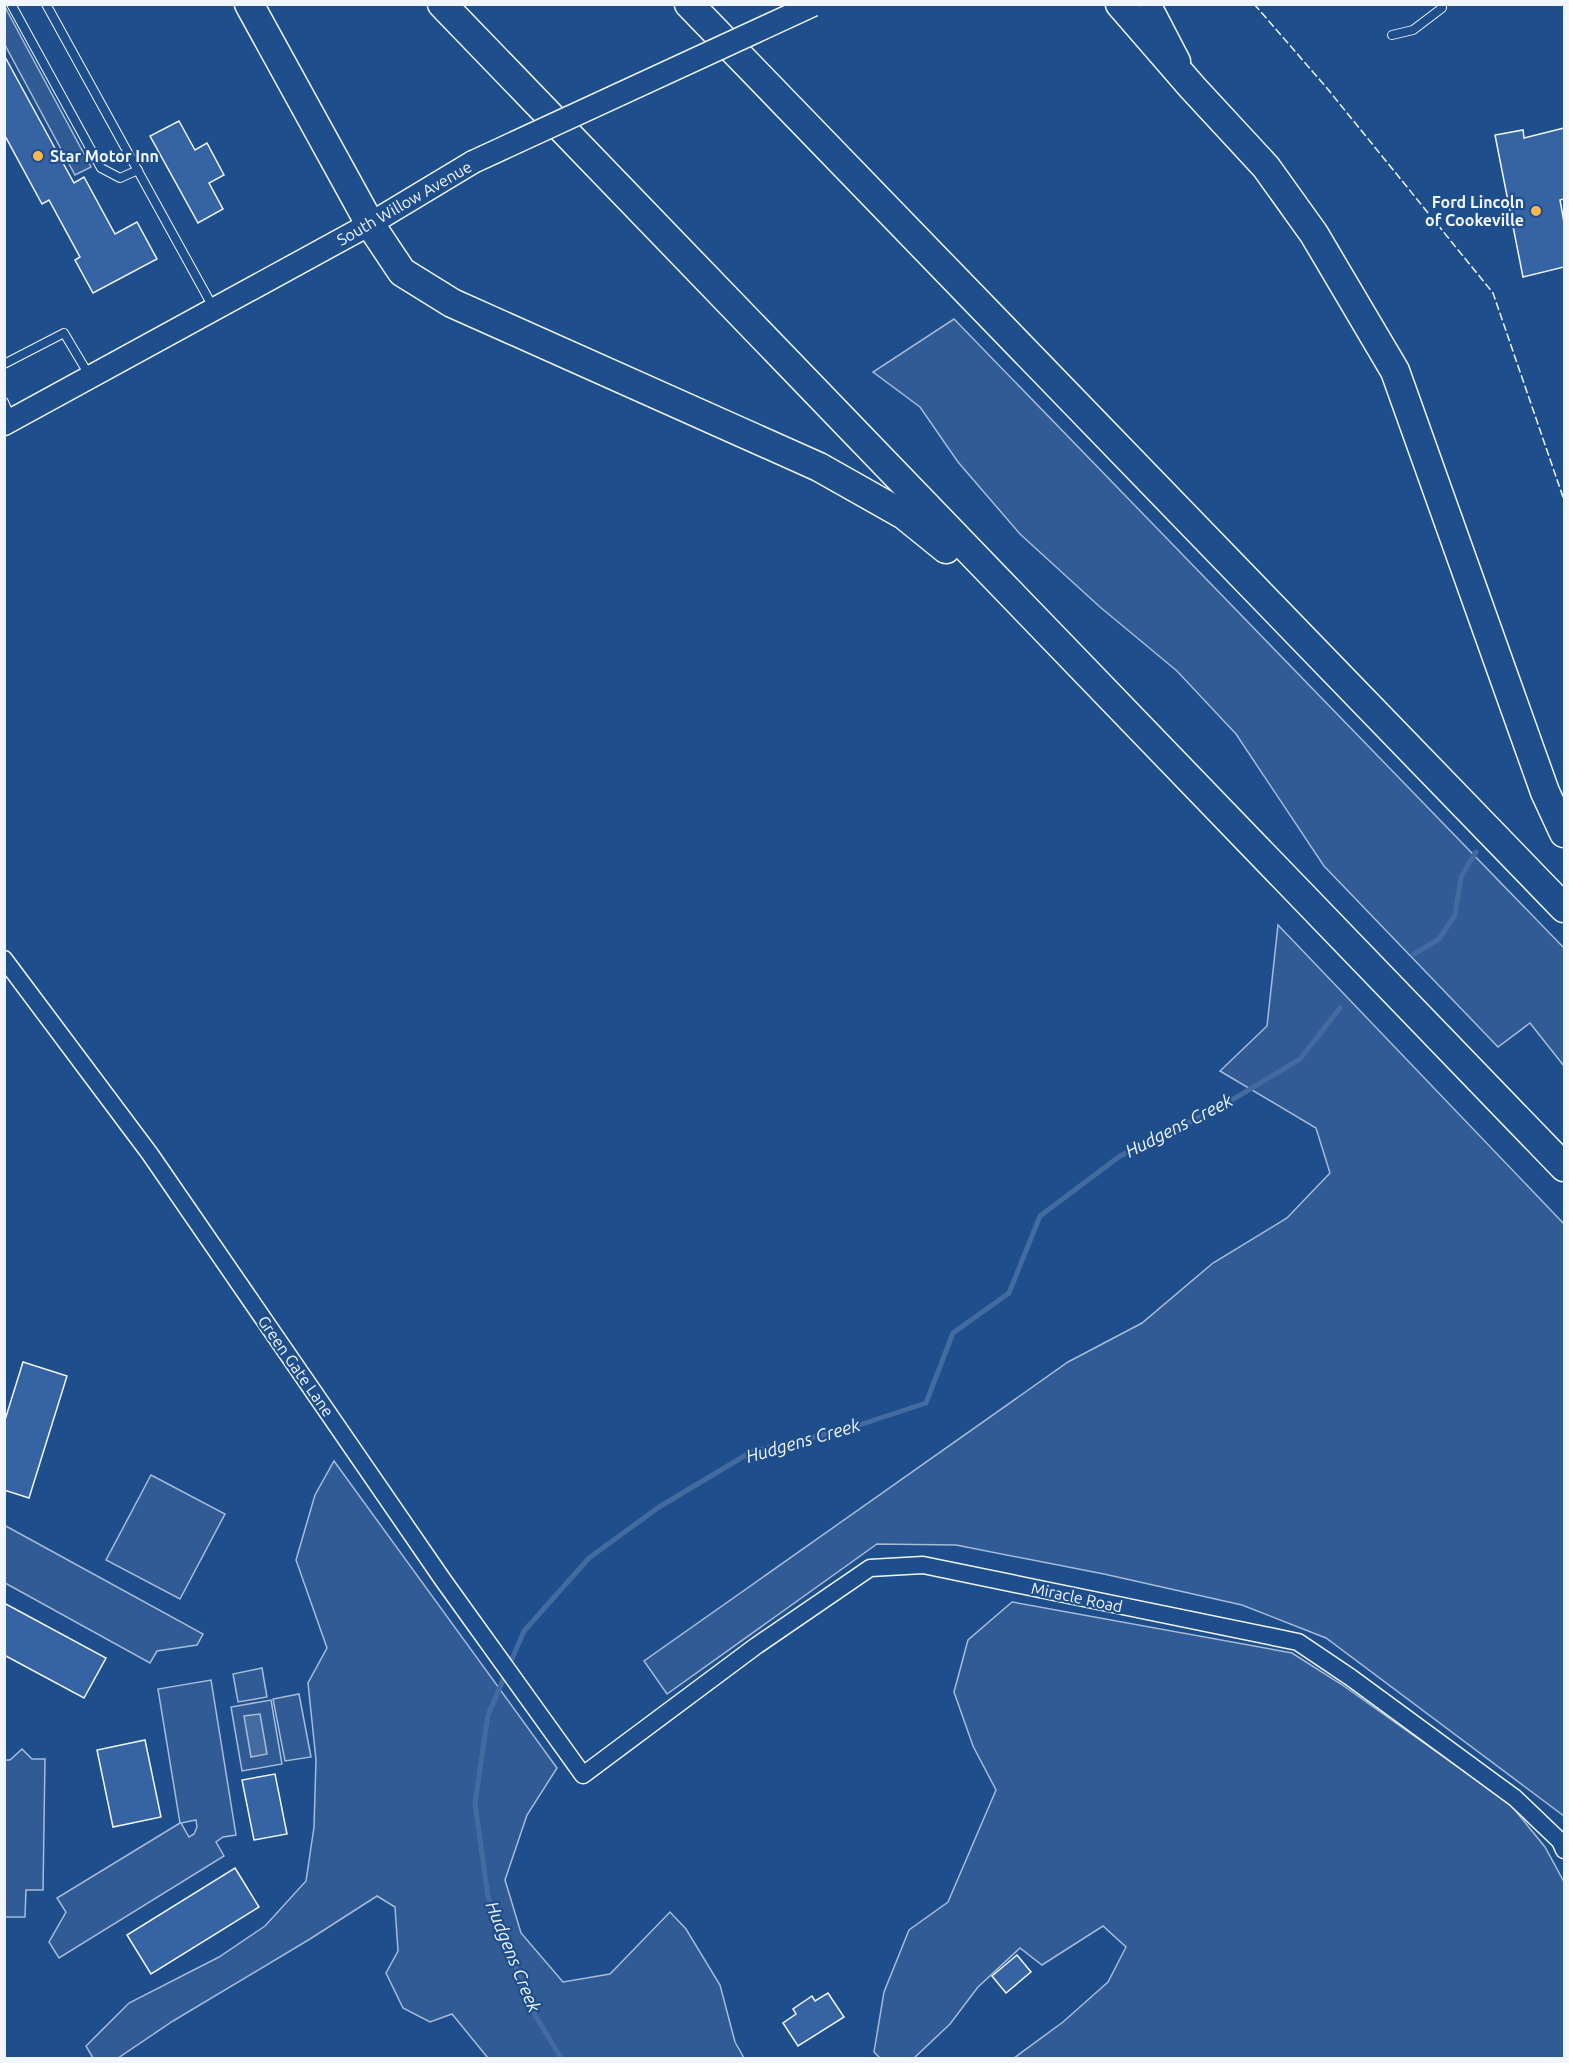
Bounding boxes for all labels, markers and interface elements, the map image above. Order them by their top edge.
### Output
place label: Star Motor Inn [50,147,159,165]
marker: Star Motor Inn [31,149,45,163]
street label: South Willow Avenue [333,157,475,249]
place label: Ford Lincoln of Cookeville [1425,193,1524,229]
marker: Ford Lincoln of Cookeville [1529,204,1543,218]
water label: Hudgens Creek [1121,1089,1236,1161]
street label: Green Gate Lane [254,1312,338,1420]
water label: Hudgens Creek [743,1414,863,1466]
street label: Miracle Road [1030,1579,1124,1615]
water label: Hudgens Creek [483,1898,546,2016]

